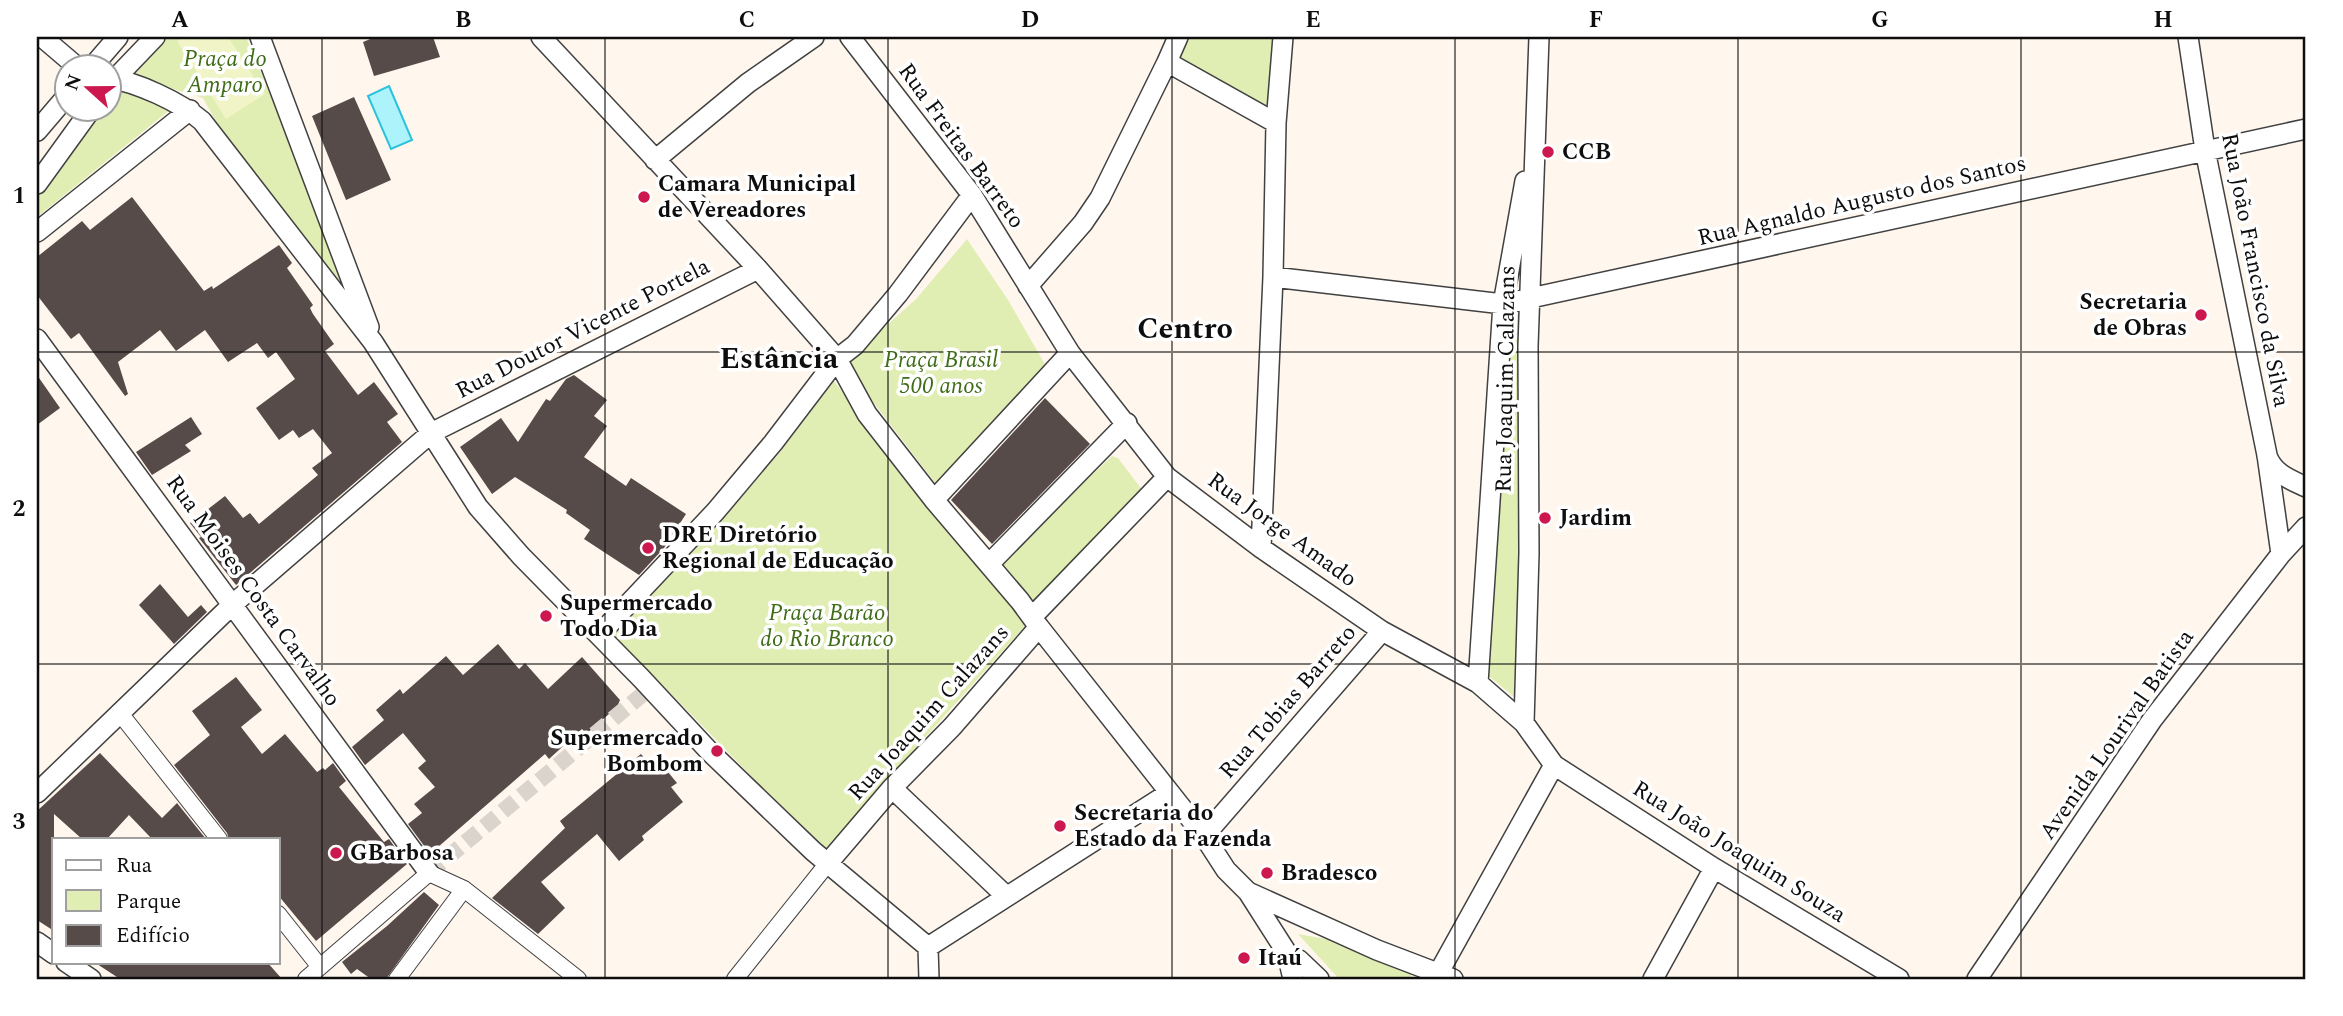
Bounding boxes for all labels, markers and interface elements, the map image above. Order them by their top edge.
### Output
text: A [171,3,189,38]
text: B [455,3,471,38]
text: C [739,3,755,38]
text: D [1021,3,1039,38]
text: E [1305,3,1321,38]
text: F [1589,3,1603,38]
text: G [1871,3,1889,38]
text: H [2153,3,2173,38]
park label: Praça do Amparo [183,42,267,103]
north arrow [52,52,122,122]
street label: Rua Freitas Barreto [889,56,1033,236]
text: N [57,70,90,95]
street label: Rua João Francisco da Silva [2211,130,2299,410]
place label: CCB [1562,135,1611,170]
marker: CCB [1540,144,1556,160]
street label: Rua Agnaldo Augusto dos Santos [1694,146,2030,256]
place label: Camara Municipal de Vereadores [658,167,856,228]
text: 1 [13,179,25,214]
marker: Camara Municipal de Vereadores [636,189,652,205]
street label: Rua Doutor Vicente Portela [450,250,716,408]
street label: Rua Joaquim Calazans [1487,265,1525,493]
place label: Secretaria de Obras [2080,285,2187,346]
district label: Centro [1137,306,1233,352]
marker: Secretaria de Obras [2193,307,2209,323]
district label: Estância [720,336,839,382]
park label: Praça Brasil 500 anos [884,343,998,404]
street label: Rua Jorge Amado [1200,464,1364,596]
street label: Rua Moises Costa Carvalho [157,468,349,714]
text: 2 [13,492,26,527]
place label: Jardim [1559,501,1632,536]
marker: Jardim [1537,510,1553,526]
place label: DRE Diretório Regional de Educação [662,518,894,579]
marker: DRE Diretório Regional de Educação [640,540,656,556]
place label: Supermercado Todo Dia [560,586,713,647]
park label: Praça Barão do Rio Branco [760,596,894,657]
marker: Supermercado Todo Dia [538,608,554,624]
street label: Rua Joaquim Calazans [840,617,1018,809]
street label: Rua Tobias Barreto [1211,617,1365,787]
street label: Avenida Lourival Batista [2031,622,2203,848]
place label: Supermercado Bombom [550,721,703,782]
marker: Supermercado Bombom [709,743,725,759]
street label: Rua João Joaquim Souza [1625,772,1853,932]
place label: Secretaria do Estado da Fazenda [1074,796,1272,857]
text: 3 [13,805,26,840]
marker: Secretaria do Estado da Fazenda [1052,818,1068,834]
place label: GBarbosa [350,836,454,871]
legend [52,838,280,964]
marker: GBarbosa [328,845,344,861]
text: Rua [116,850,153,882]
place label: Bradesco [1281,856,1377,891]
marker: Bradesco [1259,865,1275,881]
text: Parque [116,886,181,918]
text: Edifício [116,920,190,952]
place label: Itaú [1258,941,1302,976]
marker: Itaú [1236,950,1252,966]

